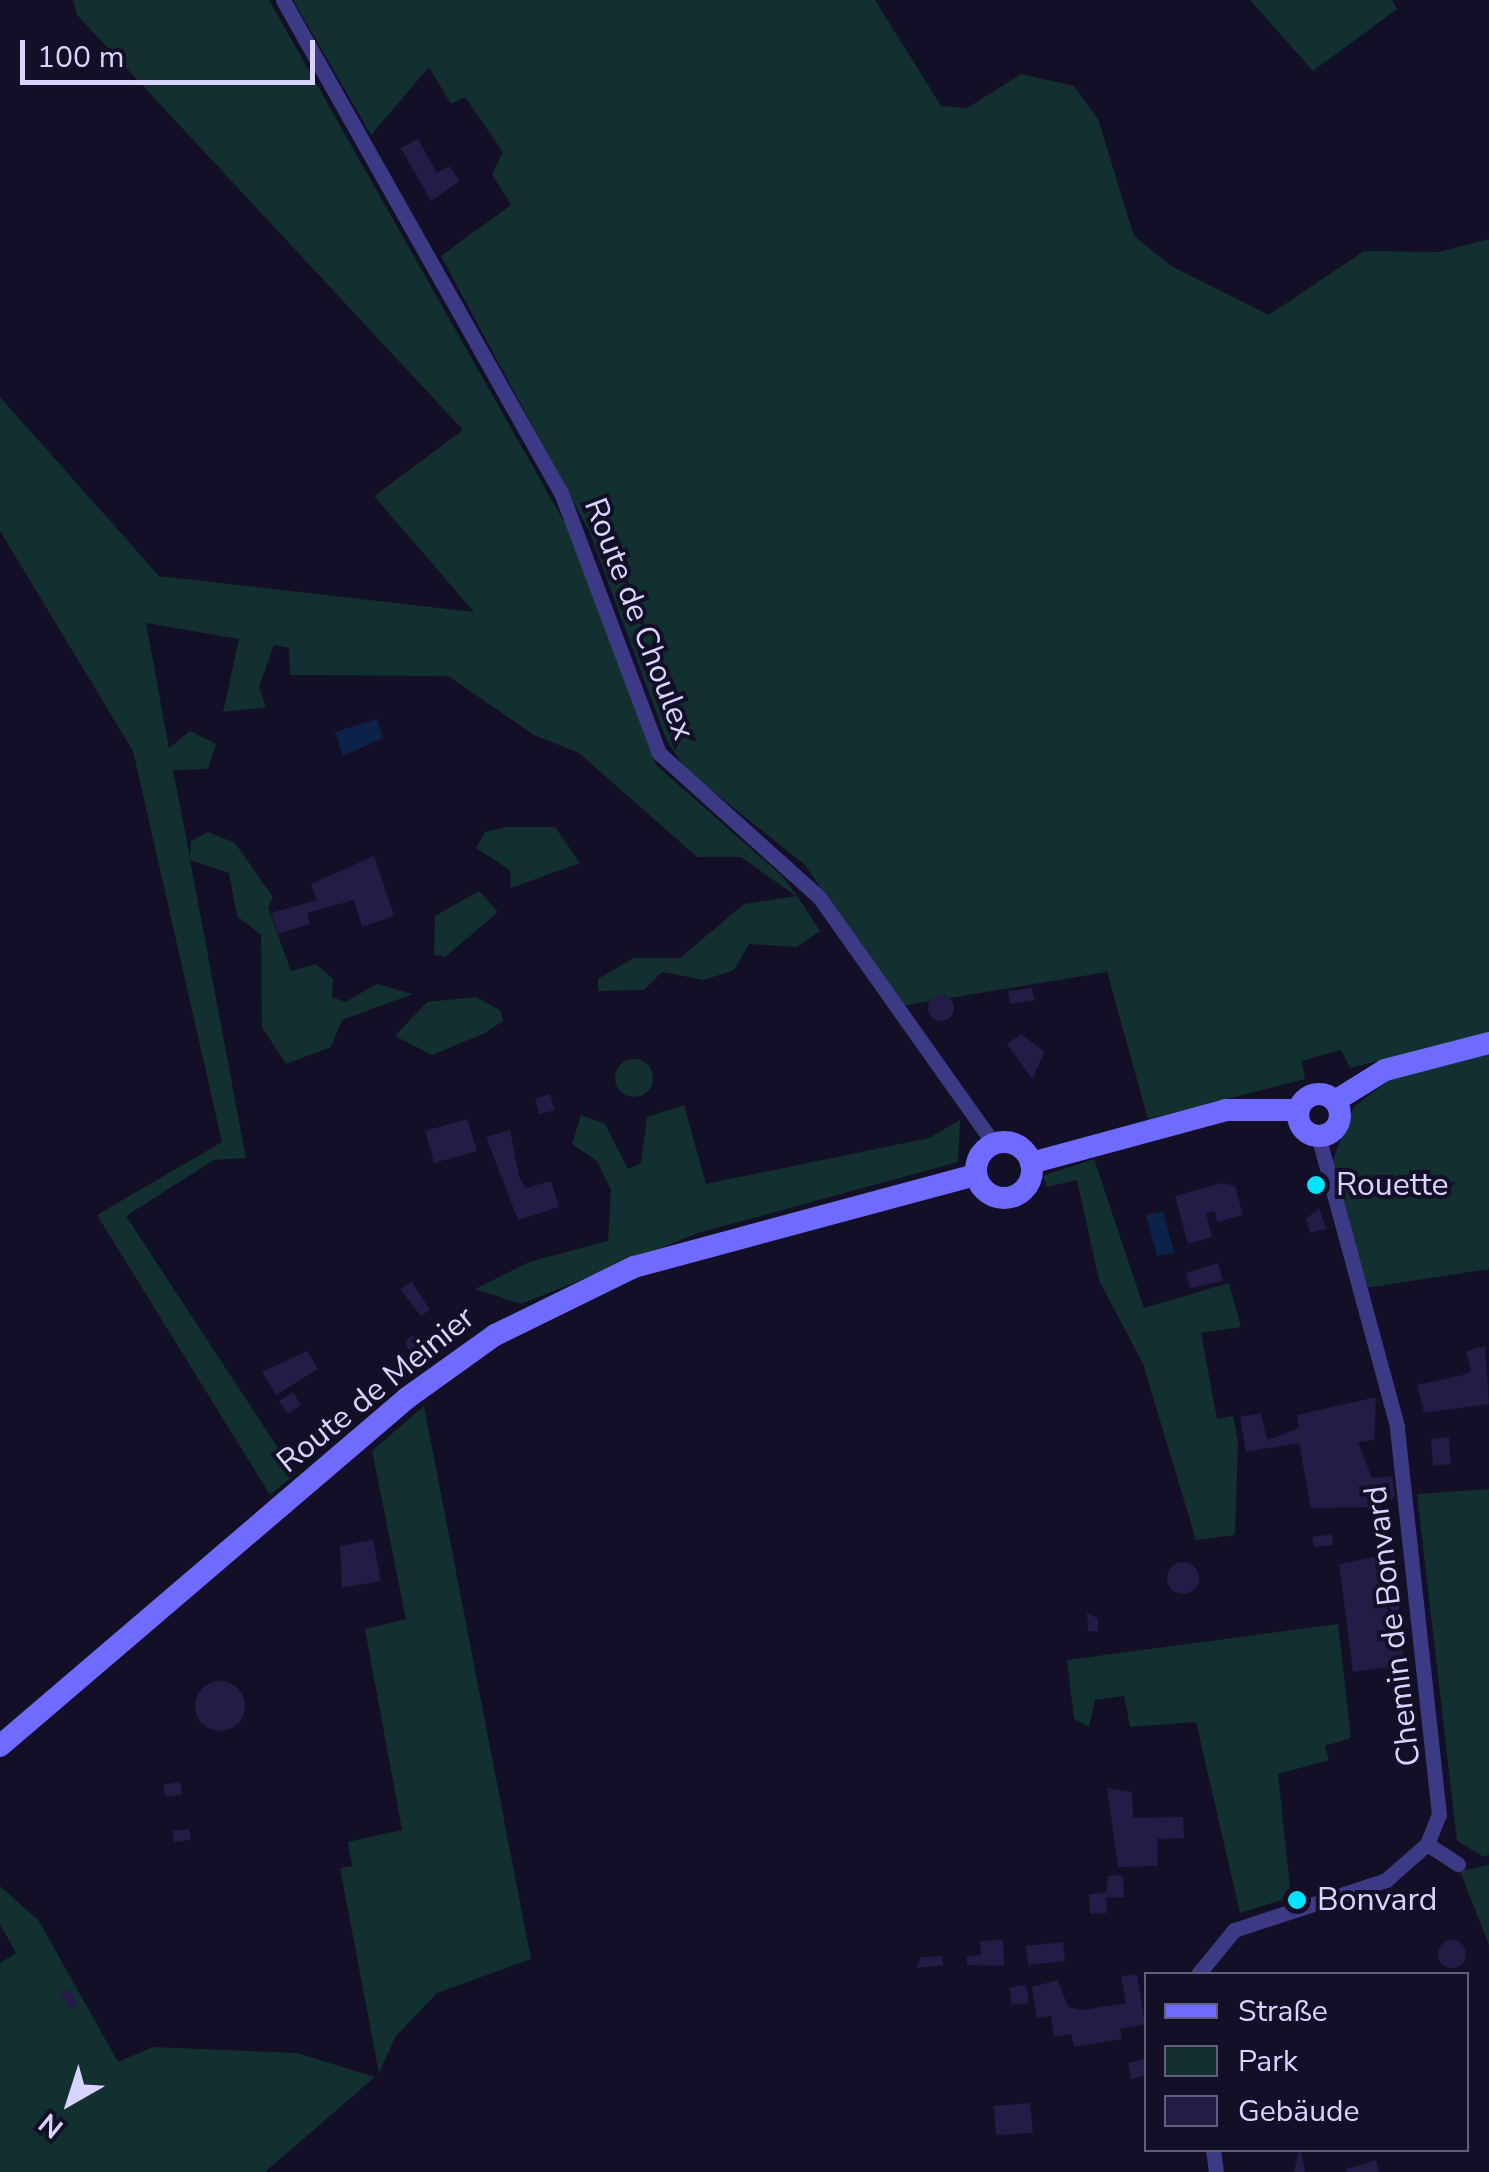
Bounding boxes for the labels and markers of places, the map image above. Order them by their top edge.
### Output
place label: Rouette [1336,1166,1449,1204]
marker: Rouette [1305,1174,1327,1196]
place label: Bonvard [1317,1881,1437,1919]
marker: Bonvard [1286,1889,1308,1911]

